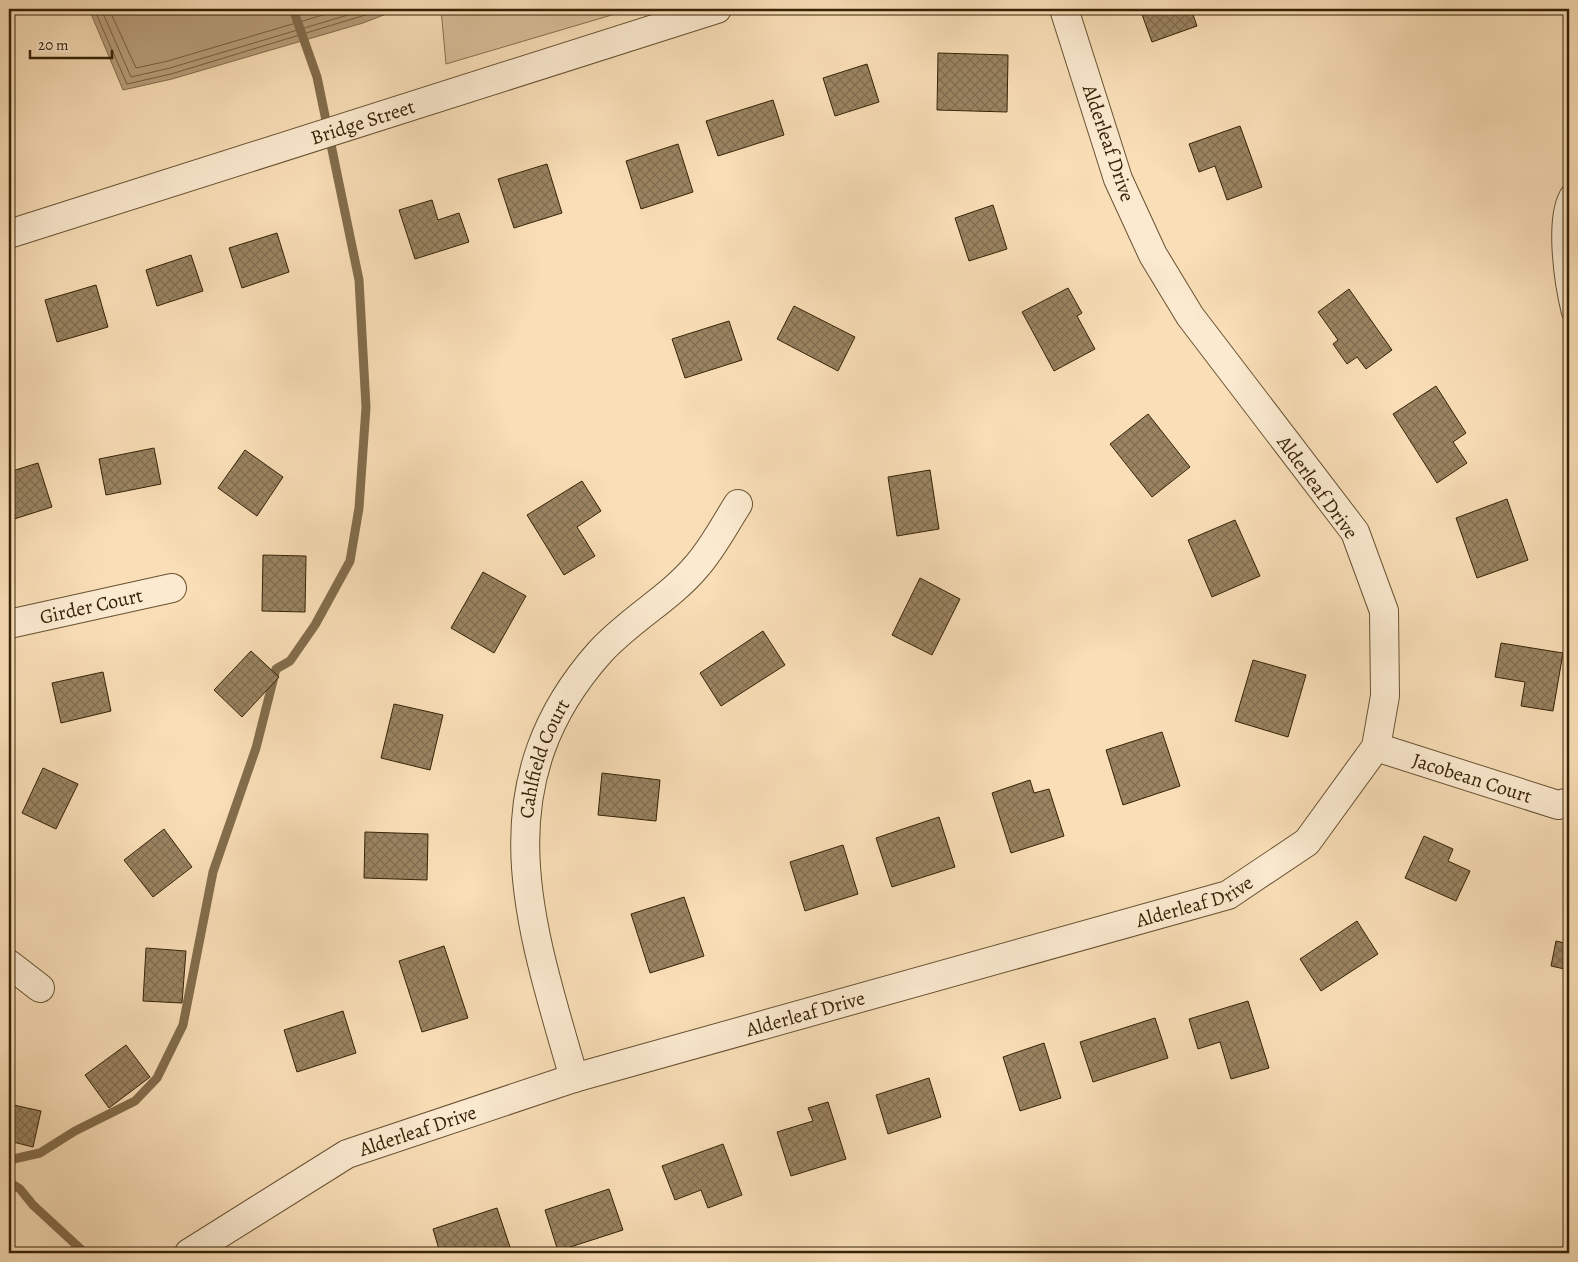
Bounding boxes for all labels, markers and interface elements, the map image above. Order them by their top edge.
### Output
scale bar [30,28,112,60]
text: 20 m [38,35,69,55]
street label: Alderleaf Drive [1076,80,1141,205]
street label: Bridge Street [307,93,419,151]
street label: Alderleaf Drive [1270,429,1364,545]
street label: Girder Court [37,582,146,631]
street label: Cahlfield Court [513,693,576,820]
street label: Jacobean Court [1409,746,1536,810]
street label: Alderleaf Drive [1132,869,1258,934]
street label: Alderleaf Drive [742,984,868,1044]
street label: Alderleaf Drive [355,1099,480,1163]

